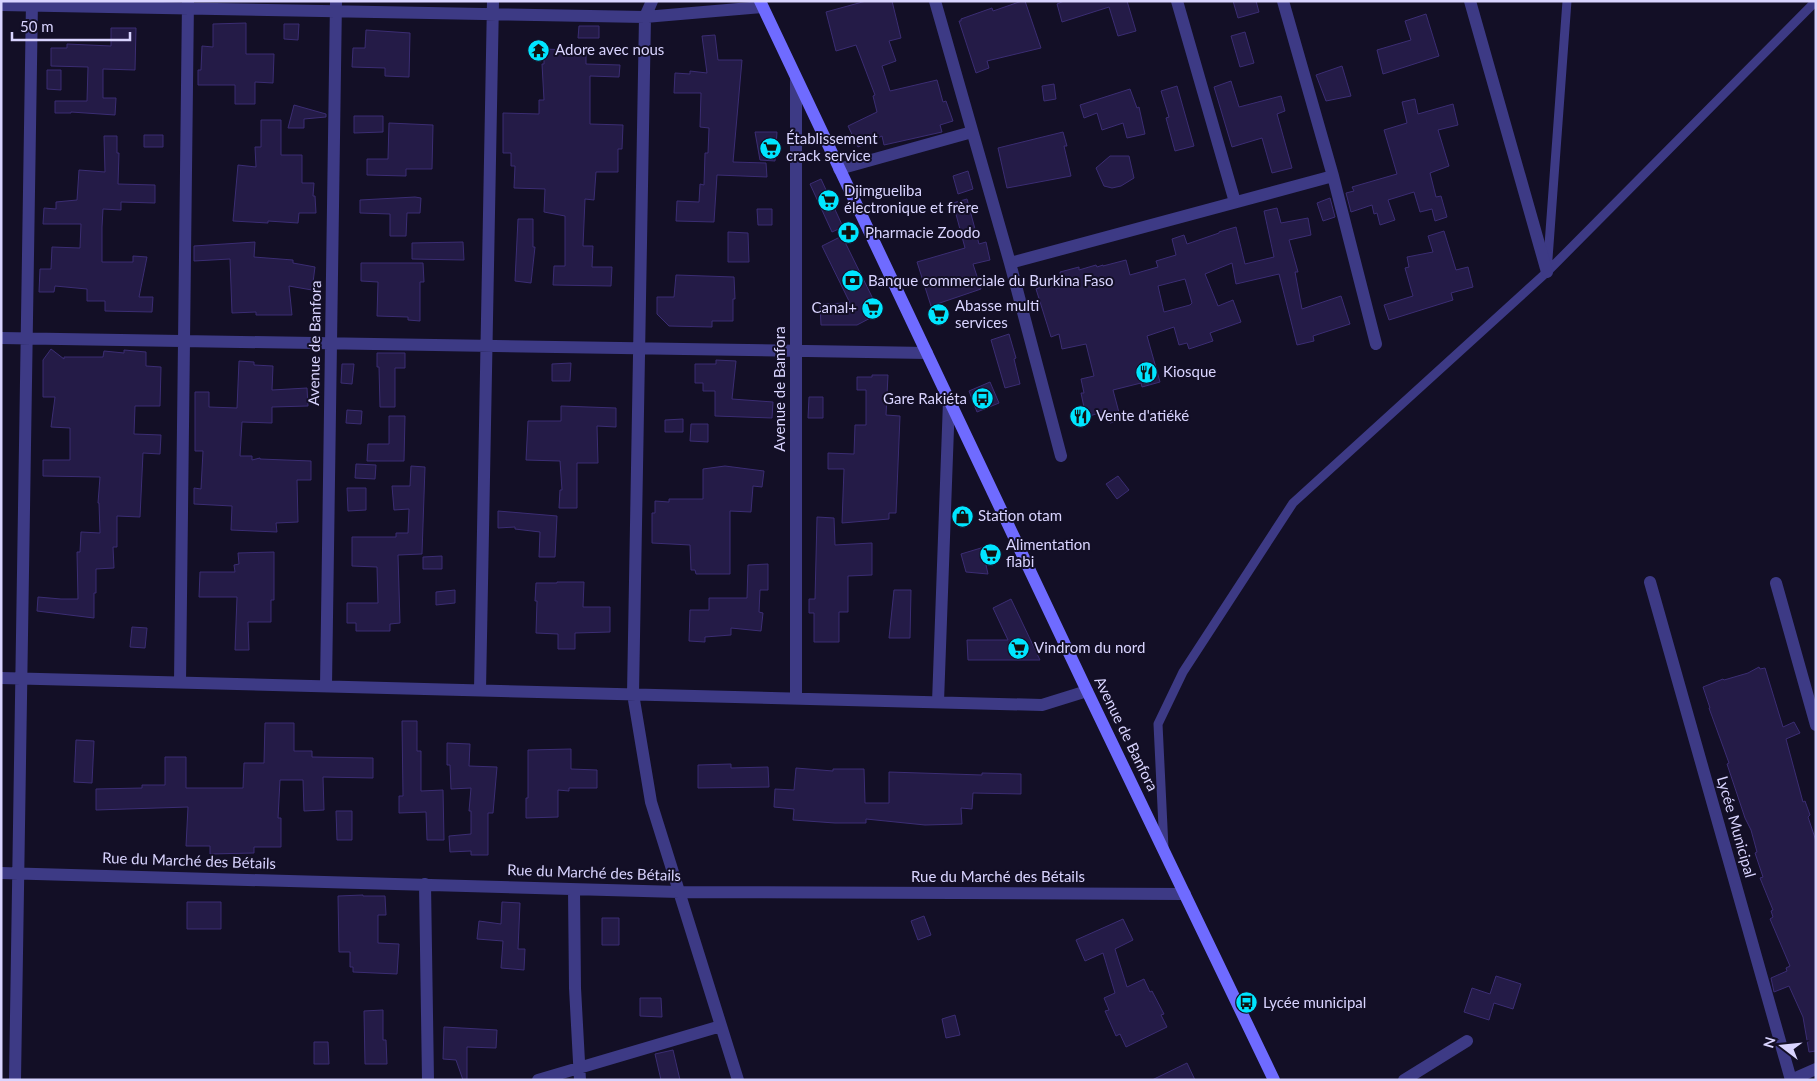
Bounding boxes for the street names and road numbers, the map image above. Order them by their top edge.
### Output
street label: Avenue de Banfora [304,280,324,406]
street label: Avenue de Banfora [770,326,788,452]
street label: Avenue de Banfora [1091,673,1162,794]
street label: Lycée Municipal [1714,774,1760,880]
street label: Rue du Marché des Bétails [102,848,276,872]
street label: Rue du Marché des Bétails [507,860,681,884]
street label: Rue du Marché des Bétails [911,867,1085,885]

